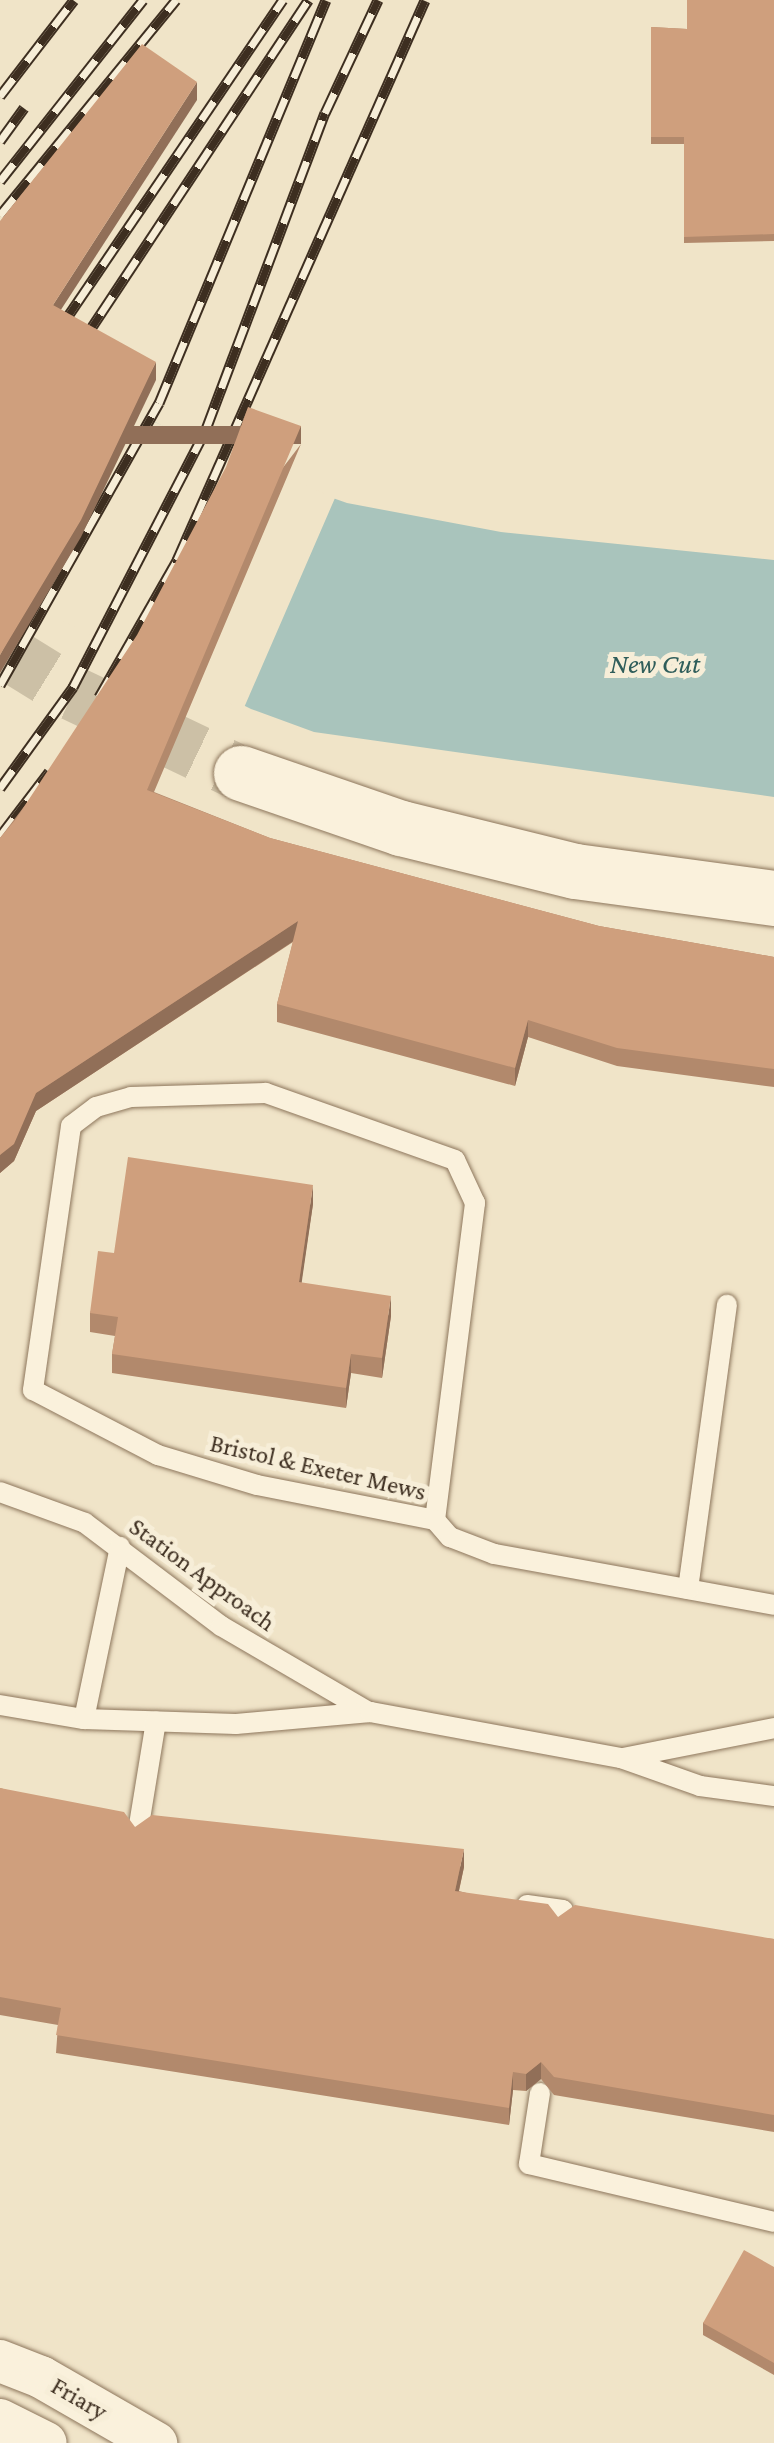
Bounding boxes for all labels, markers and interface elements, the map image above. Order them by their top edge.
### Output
water label: New Cut [610,647,700,681]
street label: Bristol & Exeter Mews [207,1429,429,1507]
street label: Station Approach [123,1512,281,1638]
street label: Friary [46,2371,112,2427]

